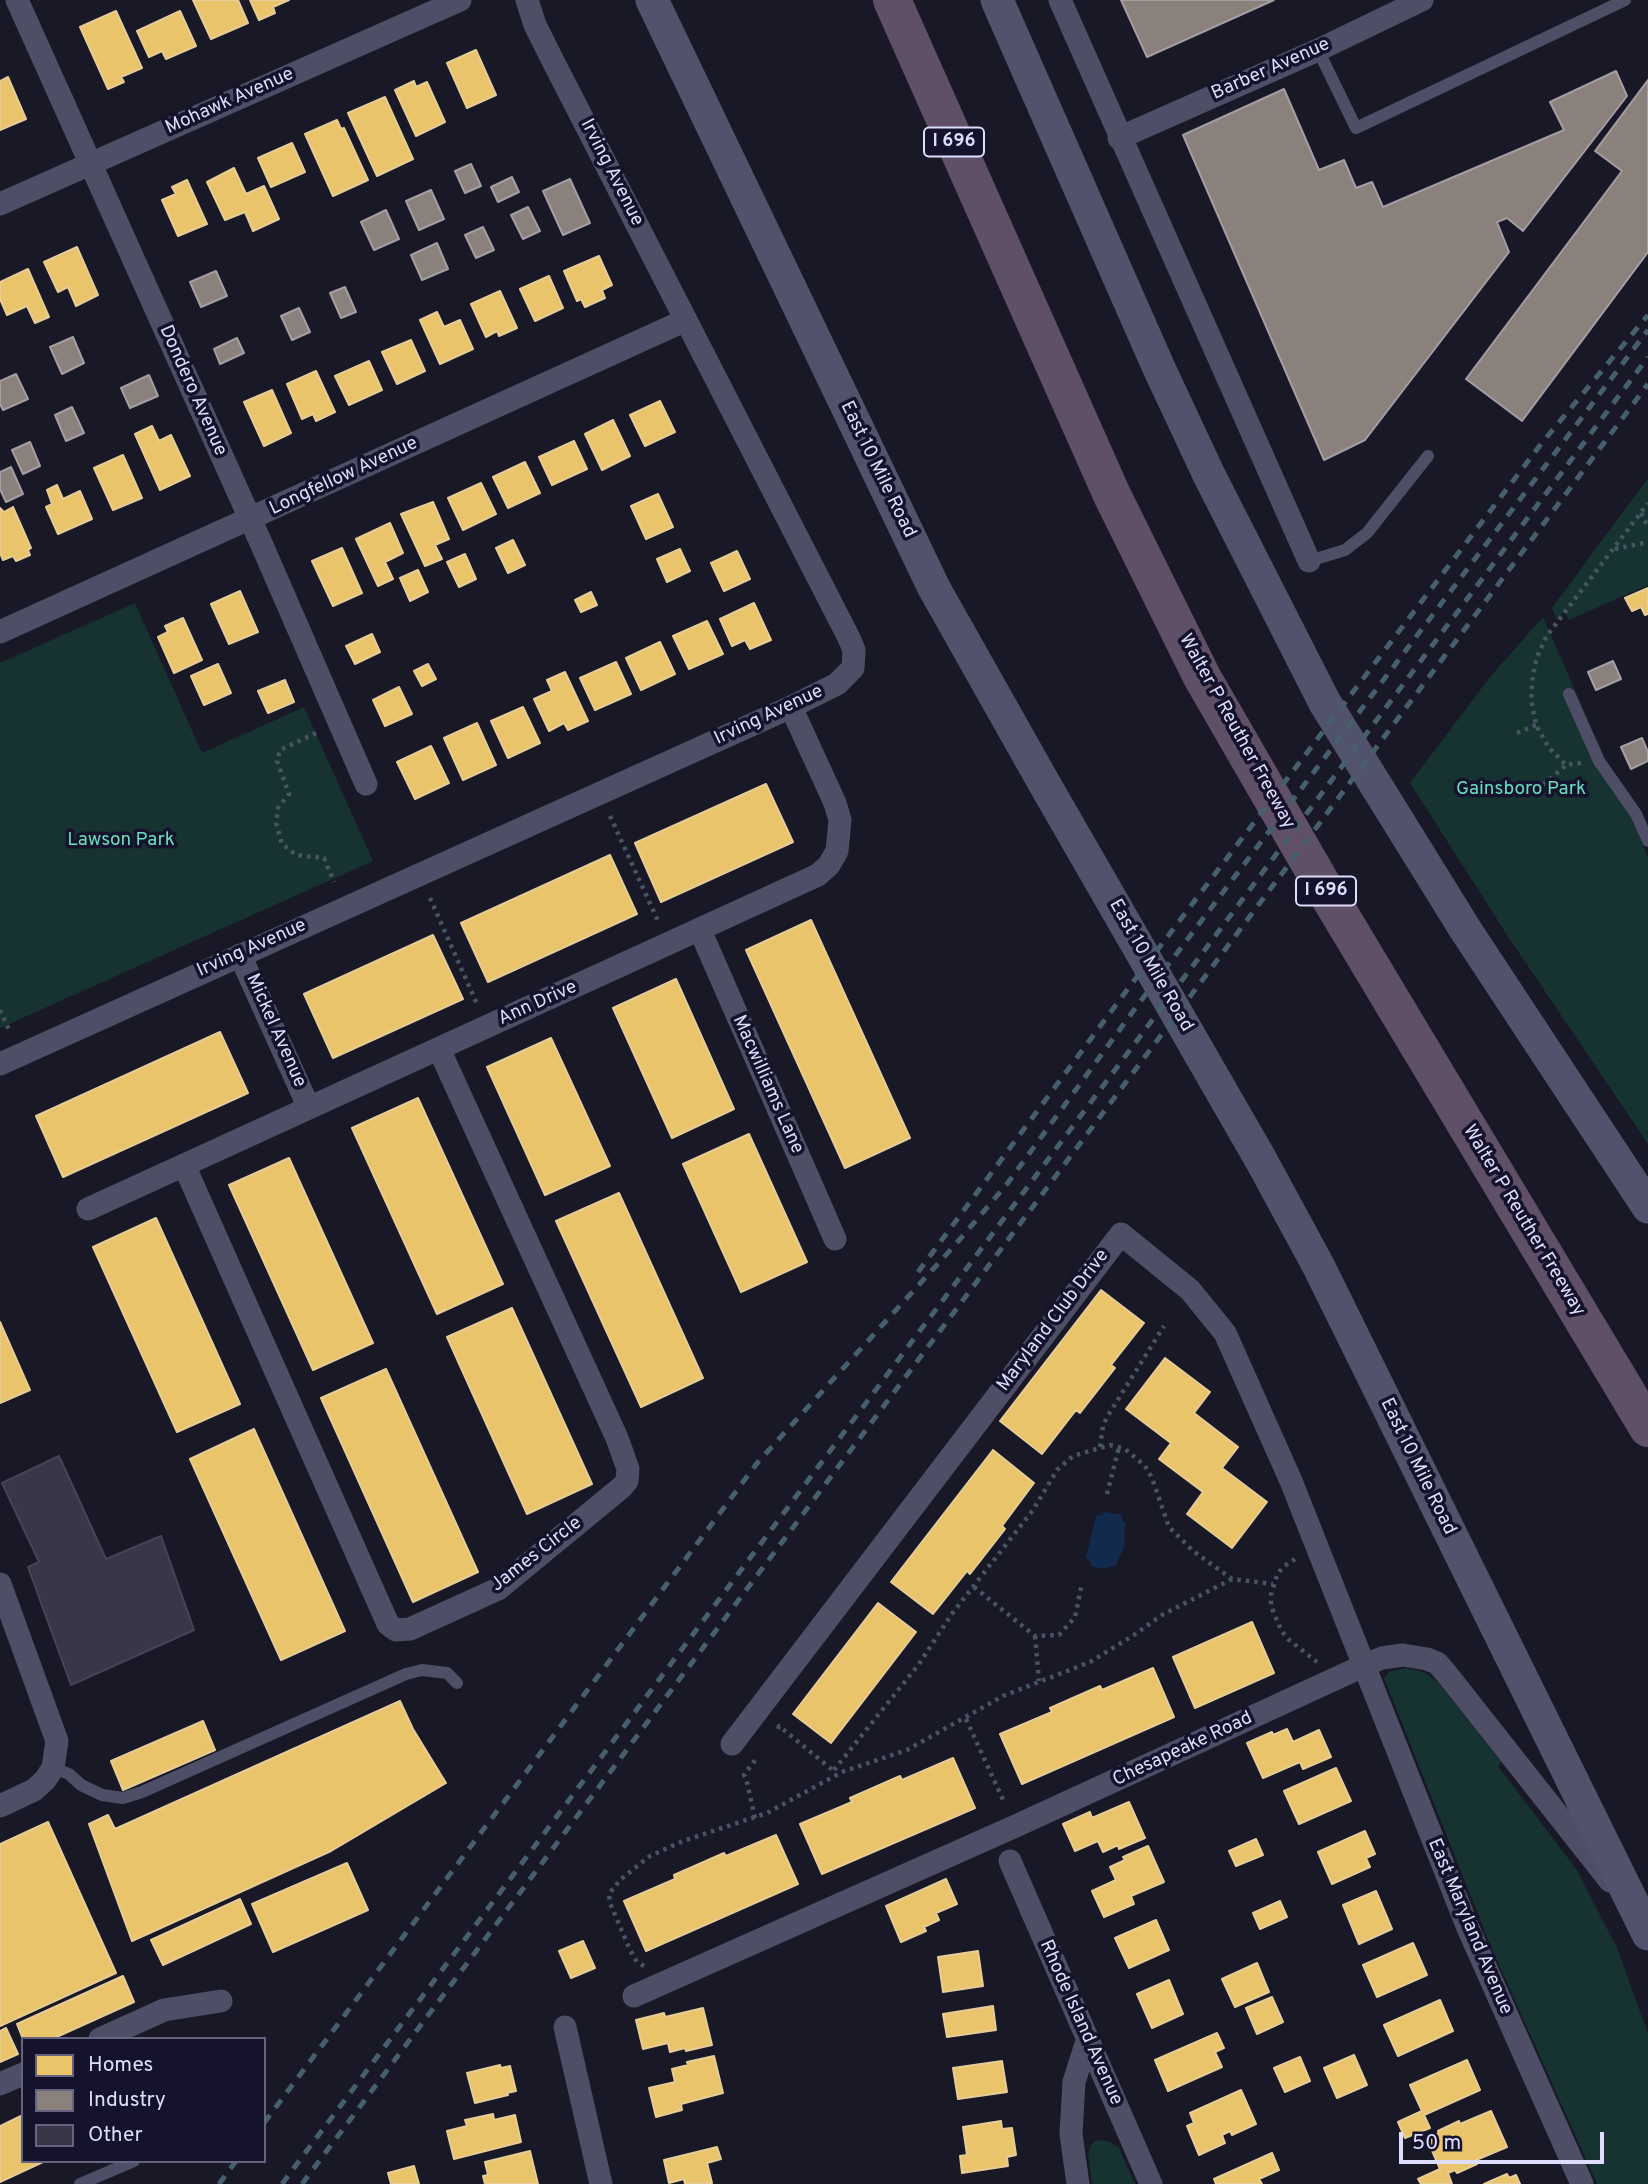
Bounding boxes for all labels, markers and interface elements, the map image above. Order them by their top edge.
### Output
street label: Barber Avenue [1208,34,1334,106]
street label: Mohawk Avenue [162,63,298,141]
street label: Irving Avenue [574,116,648,230]
road number: I 696 [924,127,984,156]
street label: Dondero Avenue [153,322,231,460]
street label: East 10 Mile Road [834,398,920,542]
street label: Longfellow Avenue [266,433,422,521]
street label: Walter P Reuther Freeway [1173,631,1299,833]
street label: Irving Avenue [711,681,827,751]
park label: Gainsboro Park [1456,779,1586,801]
park label: Lawson Park [67,830,175,852]
road number: I 696 [1296,876,1356,906]
street label: East 10 Mile Road [1103,896,1197,1036]
street label: Irving Avenue [194,915,310,983]
street label: Mickel Avenue [240,970,310,1092]
street label: Ann Drive [495,976,581,1032]
street label: Macwilliams Lane [726,1012,808,1158]
street label: Walter P Reuther Freeway [1457,1121,1589,1321]
street label: Maryland Club Drive [993,1245,1115,1397]
street label: East 10 Mile Road [1374,1395,1460,1539]
street label: James Circle [487,1512,587,1598]
street label: Chesapeake Road [1109,1708,1257,1792]
street label: East Maryland Avenue [1422,1836,1516,2018]
street label: Rhode Island Avenue [1033,1937,1127,2109]
legend [21,2037,266,2163]
text: Homes [88,2052,153,2079]
text: Industry [88,2087,166,2114]
scale bar [1403,2118,1608,2162]
text: Other [88,2122,143,2149]
text: 50 m [1412,2130,1461,2157]

